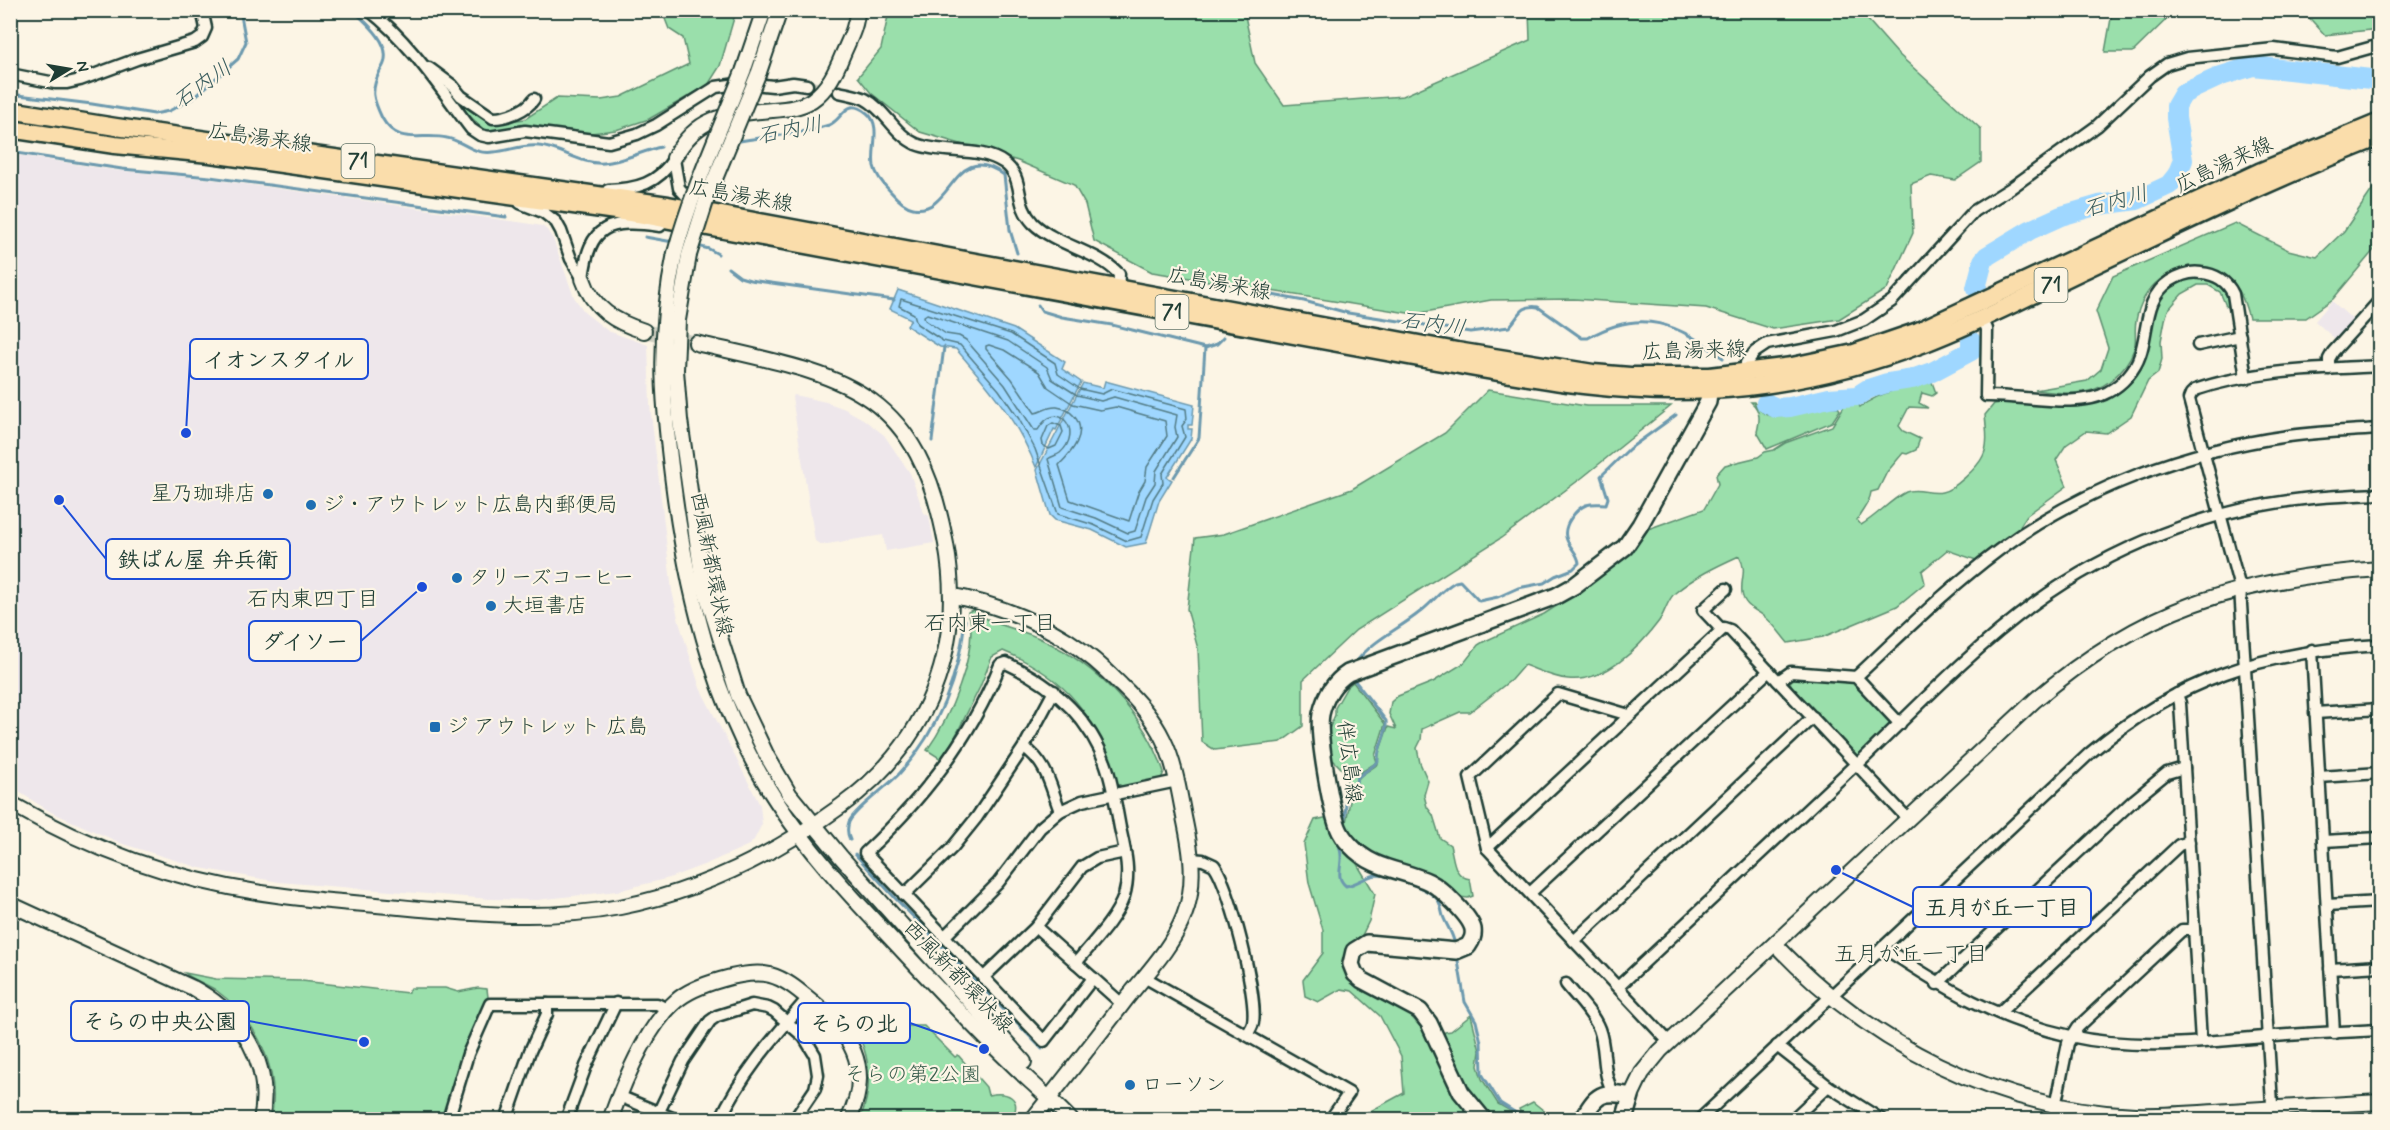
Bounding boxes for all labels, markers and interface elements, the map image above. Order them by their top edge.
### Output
north arrow [39,39,99,99]
water label: 石内川 [168,54,238,116]
text: N [71,59,94,74]
water label: 石内川 [755,111,825,151]
street label: 広島湯来線 [206,117,314,159]
street label: 広島湯来線 [2171,130,2277,200]
road number: 71 [342,144,374,178]
street label: 広島湯来線 [687,173,795,219]
water label: 石内川 [2080,179,2152,225]
street label: 広島湯来線 [1165,261,1273,307]
road number: 71 [2034,268,2068,302]
road number: 71 [1156,295,1188,329]
water label: 石内川 [1398,307,1468,343]
street label: 広島湯来線 [1641,335,1747,367]
callout: イオンスタイル [190,339,368,379]
text: イオンスタイル [203,347,355,375]
place label: 星乃珈琲店 [151,480,256,508]
marker: 星乃珈琲店 [261,487,275,501]
street label: 西風新都環状線 [683,489,739,639]
place label: ジ・アウトレット広島内郵便局 [323,491,618,519]
marker: ジ・アウトレット広島内郵便局 [304,498,318,512]
callout: 鉄ぱん屋 弁兵衛 [106,539,290,579]
text: 鉄ぱん屋 弁兵衛 [118,547,278,575]
place label: タリーズコーヒー [469,564,634,592]
marker: タリーズコーヒー [450,571,464,585]
district label: 石内東四丁目 [247,586,379,614]
place label: 大垣書店 [503,592,587,620]
marker: 大垣書店 [484,599,498,613]
district label: 石内東一丁目 [924,610,1056,638]
callout: ダイソー [249,621,361,661]
text: ダイソー [262,629,348,657]
place label: ジ アウトレット 広島 [447,713,648,741]
street label: 伴広島線 [1330,719,1368,805]
marker: ジ アウトレット 広島 [428,720,442,734]
callout: 五月が丘一丁目 [1913,887,2091,927]
text: 五月が丘一丁目 [1925,895,2079,923]
street label: 西風新都環状線 [897,914,1019,1040]
district label: 五月が丘一丁目 [1834,941,1988,969]
callout: そらの中央公園 [71,1001,249,1041]
callout: そらの北 [798,1003,910,1043]
text: そらの中央公園 [83,1009,237,1037]
text: そらの北 [810,1011,898,1039]
park label: そらの第2公園 [845,1061,981,1089]
place label: ローソン [1142,1071,1226,1099]
marker: ローソン [1123,1078,1137,1092]

